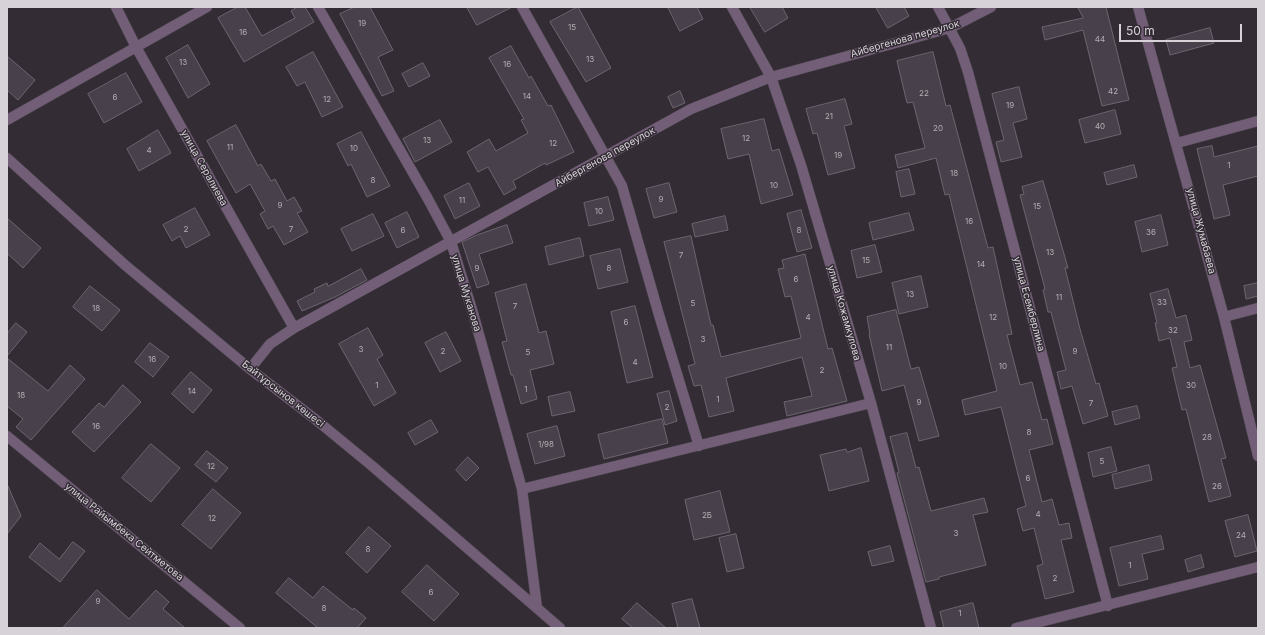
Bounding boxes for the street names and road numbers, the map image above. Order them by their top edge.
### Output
street label: Айбергенова переулок [849,18,961,60]
street label: Айбергенова переулок [553,124,657,190]
street label: улица Сералиева [178,128,230,208]
street label: улица Жумабаева [1184,187,1218,275]
street label: улица Муканова [449,253,483,333]
street label: улица Есемберлина [1011,255,1047,353]
street label: улица Кожамкулова [825,264,863,362]
street label: Байтұрсынов көшесі [239,358,327,430]
street label: улица Райымбека Сейтметова [62,480,186,584]

